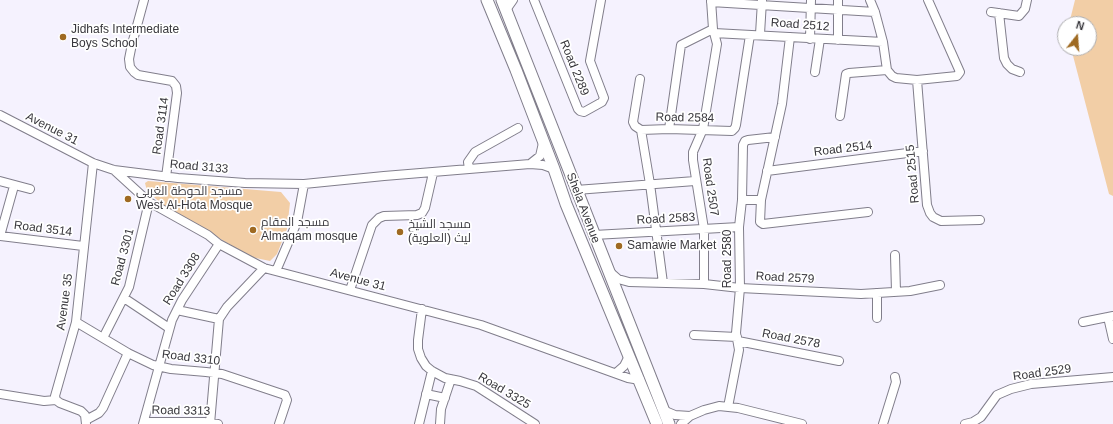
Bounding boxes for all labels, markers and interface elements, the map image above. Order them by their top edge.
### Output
street label: Road 2512 [770,16,830,34]
north arrow [1057,16,1097,56]
text: N [1075,19,1086,32]
place label: Jidhafs Intermediate Boys School [71,23,179,51]
marker: Jidhafs Intermediate Boys School [58,32,68,42]
street label: Road 2289 [556,38,592,98]
street label: Road 3114 [150,96,172,156]
street label: Avenue 31 [23,110,81,148]
street label: Road 2584 [656,110,714,126]
street label: Road 2514 [813,138,873,160]
street label: Road 2515 [903,144,923,204]
street label: Road 3133 [169,157,229,177]
street label: Road 2507 [699,157,721,217]
street label: Shela Avenue [563,171,603,245]
place label: مسجد الحوطة الغربي West Al-Hota Mosque [136,185,252,213]
marker: مسجد الحوطة الغربي West Al-Hota Mosque [123,194,133,204]
street label: Road 2583 [636,210,696,228]
place label: مسجد المقام Almaqam mosque [261,216,358,244]
street label: Road 3514 [13,218,73,240]
place label: مسجد الشيخ ليث (العلوية) [408,218,471,246]
marker: مسجد المقام Almaqam mosque [248,225,258,235]
street label: Road 3301 [108,227,138,287]
marker: مسجد الشيخ ليث (العلوية) [395,227,405,237]
street label: Road 2580 [721,230,735,288]
place label: Samawie Market [627,239,716,253]
marker: Samawie Market [614,241,624,251]
street label: Road 3308 [160,250,204,308]
street label: Avenue 31 [329,266,387,294]
street label: Road 2579 [755,269,815,287]
street label: Avenue 35 [54,273,76,331]
street label: Road 2578 [761,326,821,352]
street label: Road 3310 [161,347,221,369]
street label: Road 2529 [1012,362,1072,384]
street label: Road 3325 [475,370,533,412]
street label: Road 3313 [152,403,210,419]

